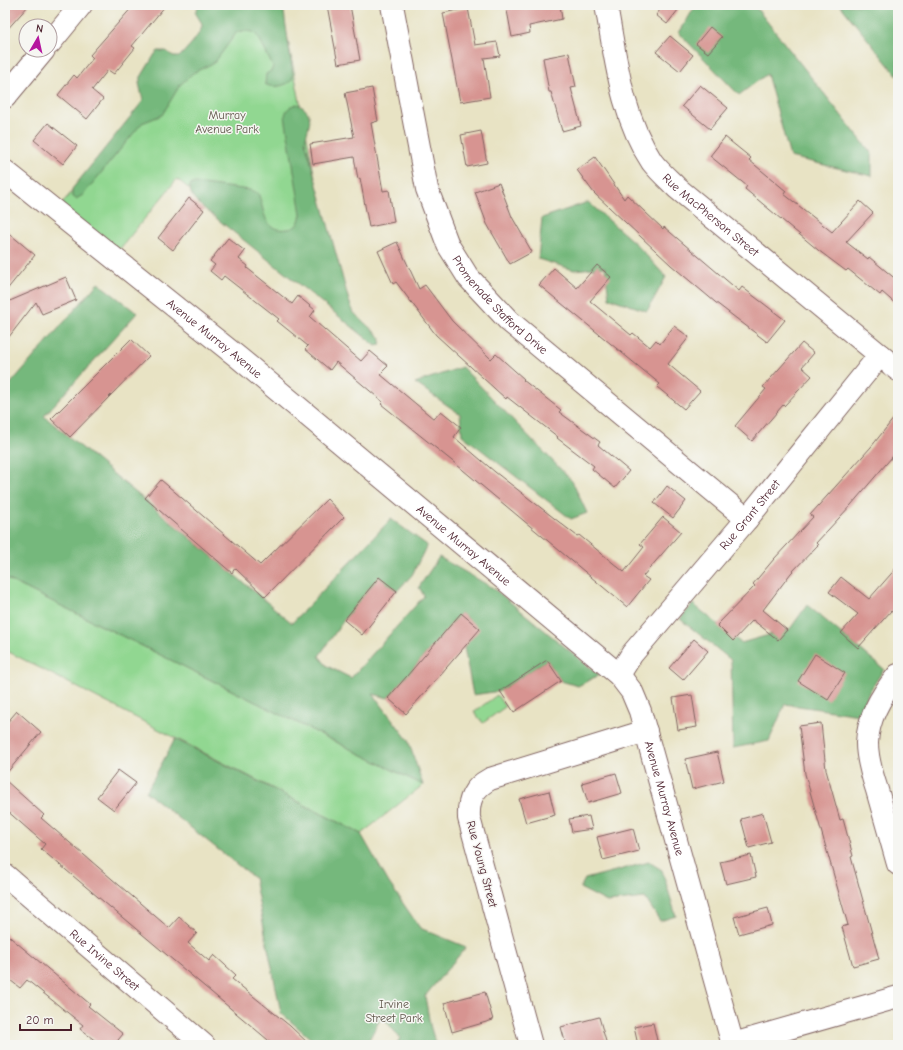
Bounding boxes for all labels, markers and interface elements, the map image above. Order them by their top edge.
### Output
north arrow [18,18,58,58]
text: N [35,22,44,36]
park label: Murray Avenue Park [195,108,259,136]
street label: Rue MacPherson Street [660,171,762,260]
street label: Promenade Stafford Drive [449,253,551,357]
street label: Avenue Murray Avenue [164,296,265,381]
street label: Rue Grant Street [717,477,783,553]
street label: Avenue Murray Avenue [414,502,513,589]
street label: Avenue Murray Avenue [642,739,687,857]
street label: Rue Young Street [464,819,500,909]
street label: Rue Irvine Street [67,926,143,994]
park label: Irvine Street Park [365,997,423,1025]
scale bar [20,1006,71,1032]
text: 20 m [26,1013,54,1027]

